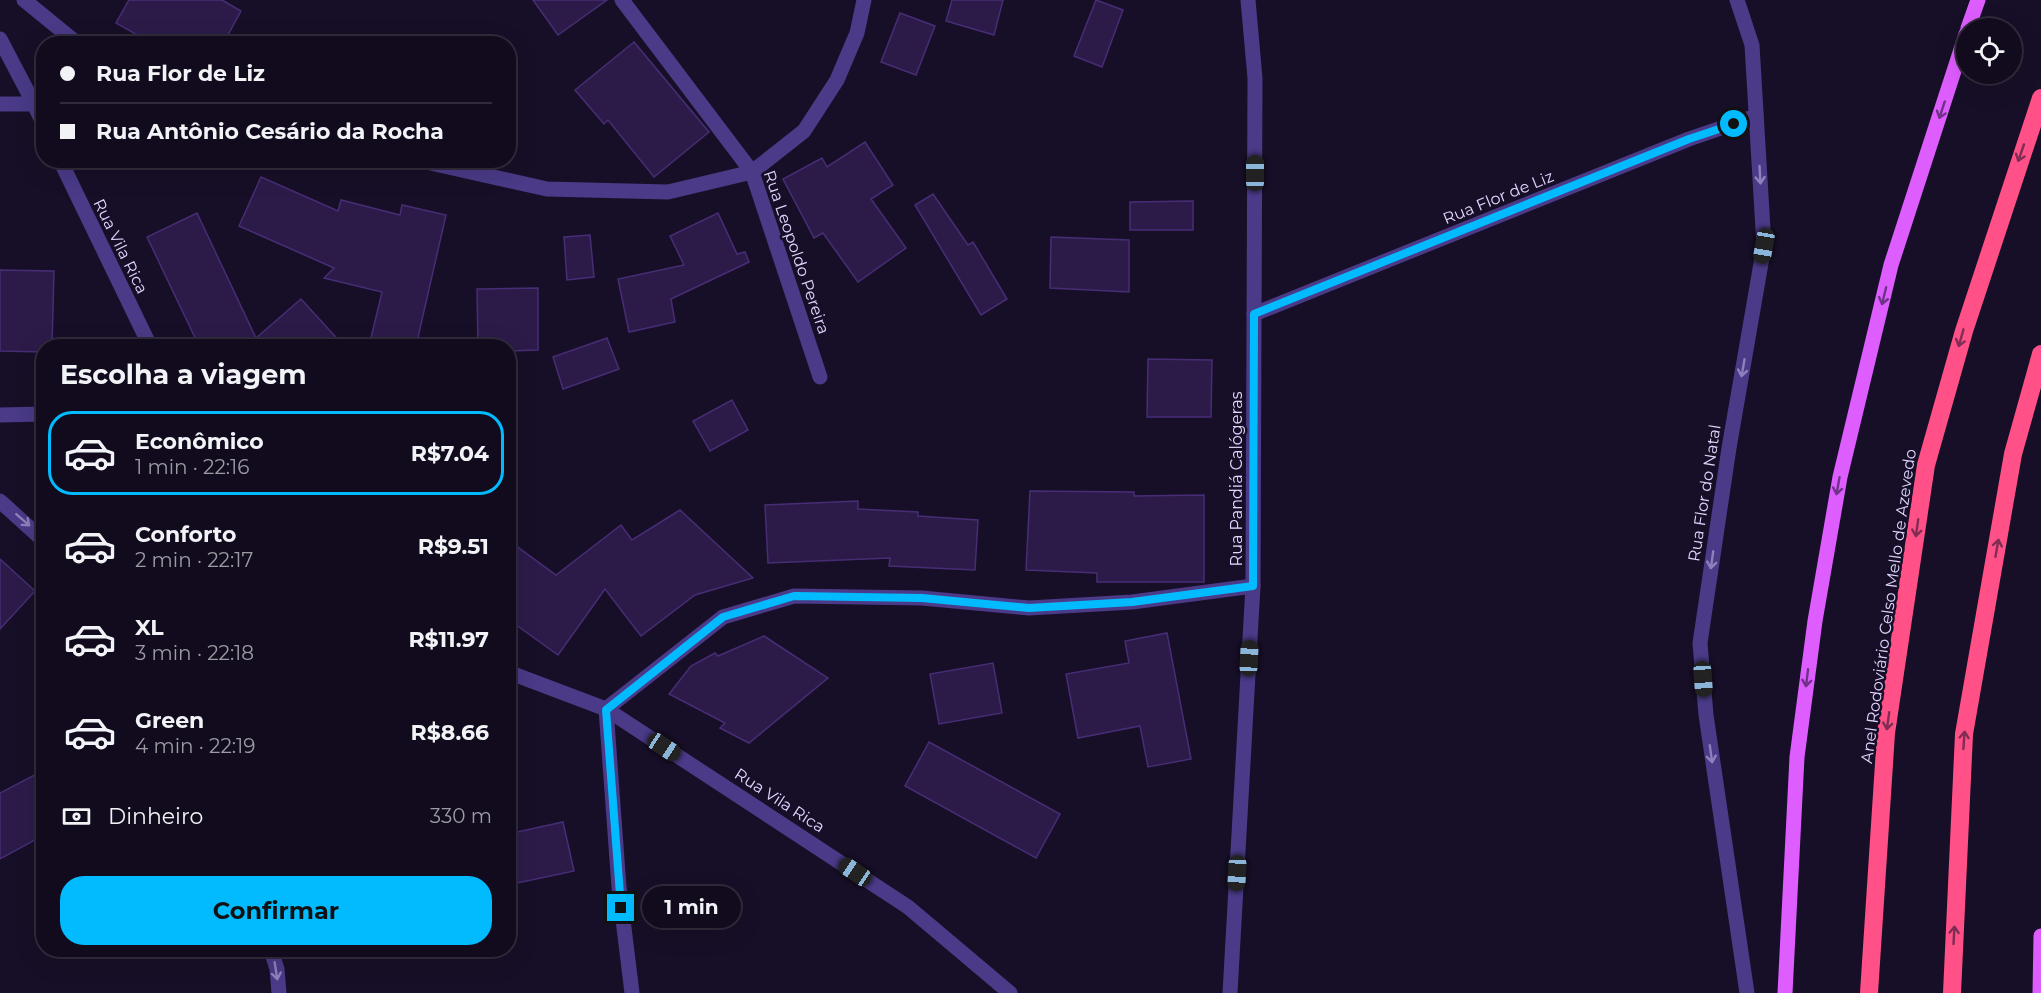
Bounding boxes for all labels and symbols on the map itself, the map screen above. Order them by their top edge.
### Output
one-way arrow [1936,100,1947,119]
route start [1720,110,1747,137]
one-way arrow [2015,143,2026,162]
car [1246,155,1264,191]
one-way arrow [1755,164,1766,184]
street label: Rua Flor de Liz [1440,167,1556,228]
street label: Rua Leopoldo Pereira [760,168,833,336]
street label: Rua Vila Rica [89,196,152,297]
car [1752,227,1776,265]
one-way arrow [1877,286,1889,305]
one-way arrow [1955,328,1967,347]
one-way arrow [1737,357,1748,377]
street label: Rua Pandiá Calógeras [1227,391,1246,566]
street label: Rua Flor do Natal [1684,423,1725,563]
street label: Anel Rodoviário Celso Mello de Azevedo [1857,448,1920,765]
one-way arrow [1833,475,1844,495]
one-way arrow [15,514,31,527]
one-way arrow [1911,517,1922,537]
one-way arrow [1991,538,2002,558]
one-way arrow [1707,550,1718,570]
car [1239,640,1259,676]
car [1693,660,1713,698]
one-way arrow [1802,668,1813,688]
one-way arrow [1883,710,1894,730]
car [644,730,684,764]
one-way arrow [1959,730,1970,750]
one-way arrow [1706,744,1717,763]
street label: Rua Vila Rica [731,764,828,837]
car [835,854,875,890]
car [1227,855,1247,891]
callout: 1 min [642,887,741,929]
route end [607,894,634,921]
one-way arrow [1949,925,1960,945]
one-way arrow [271,961,282,980]

